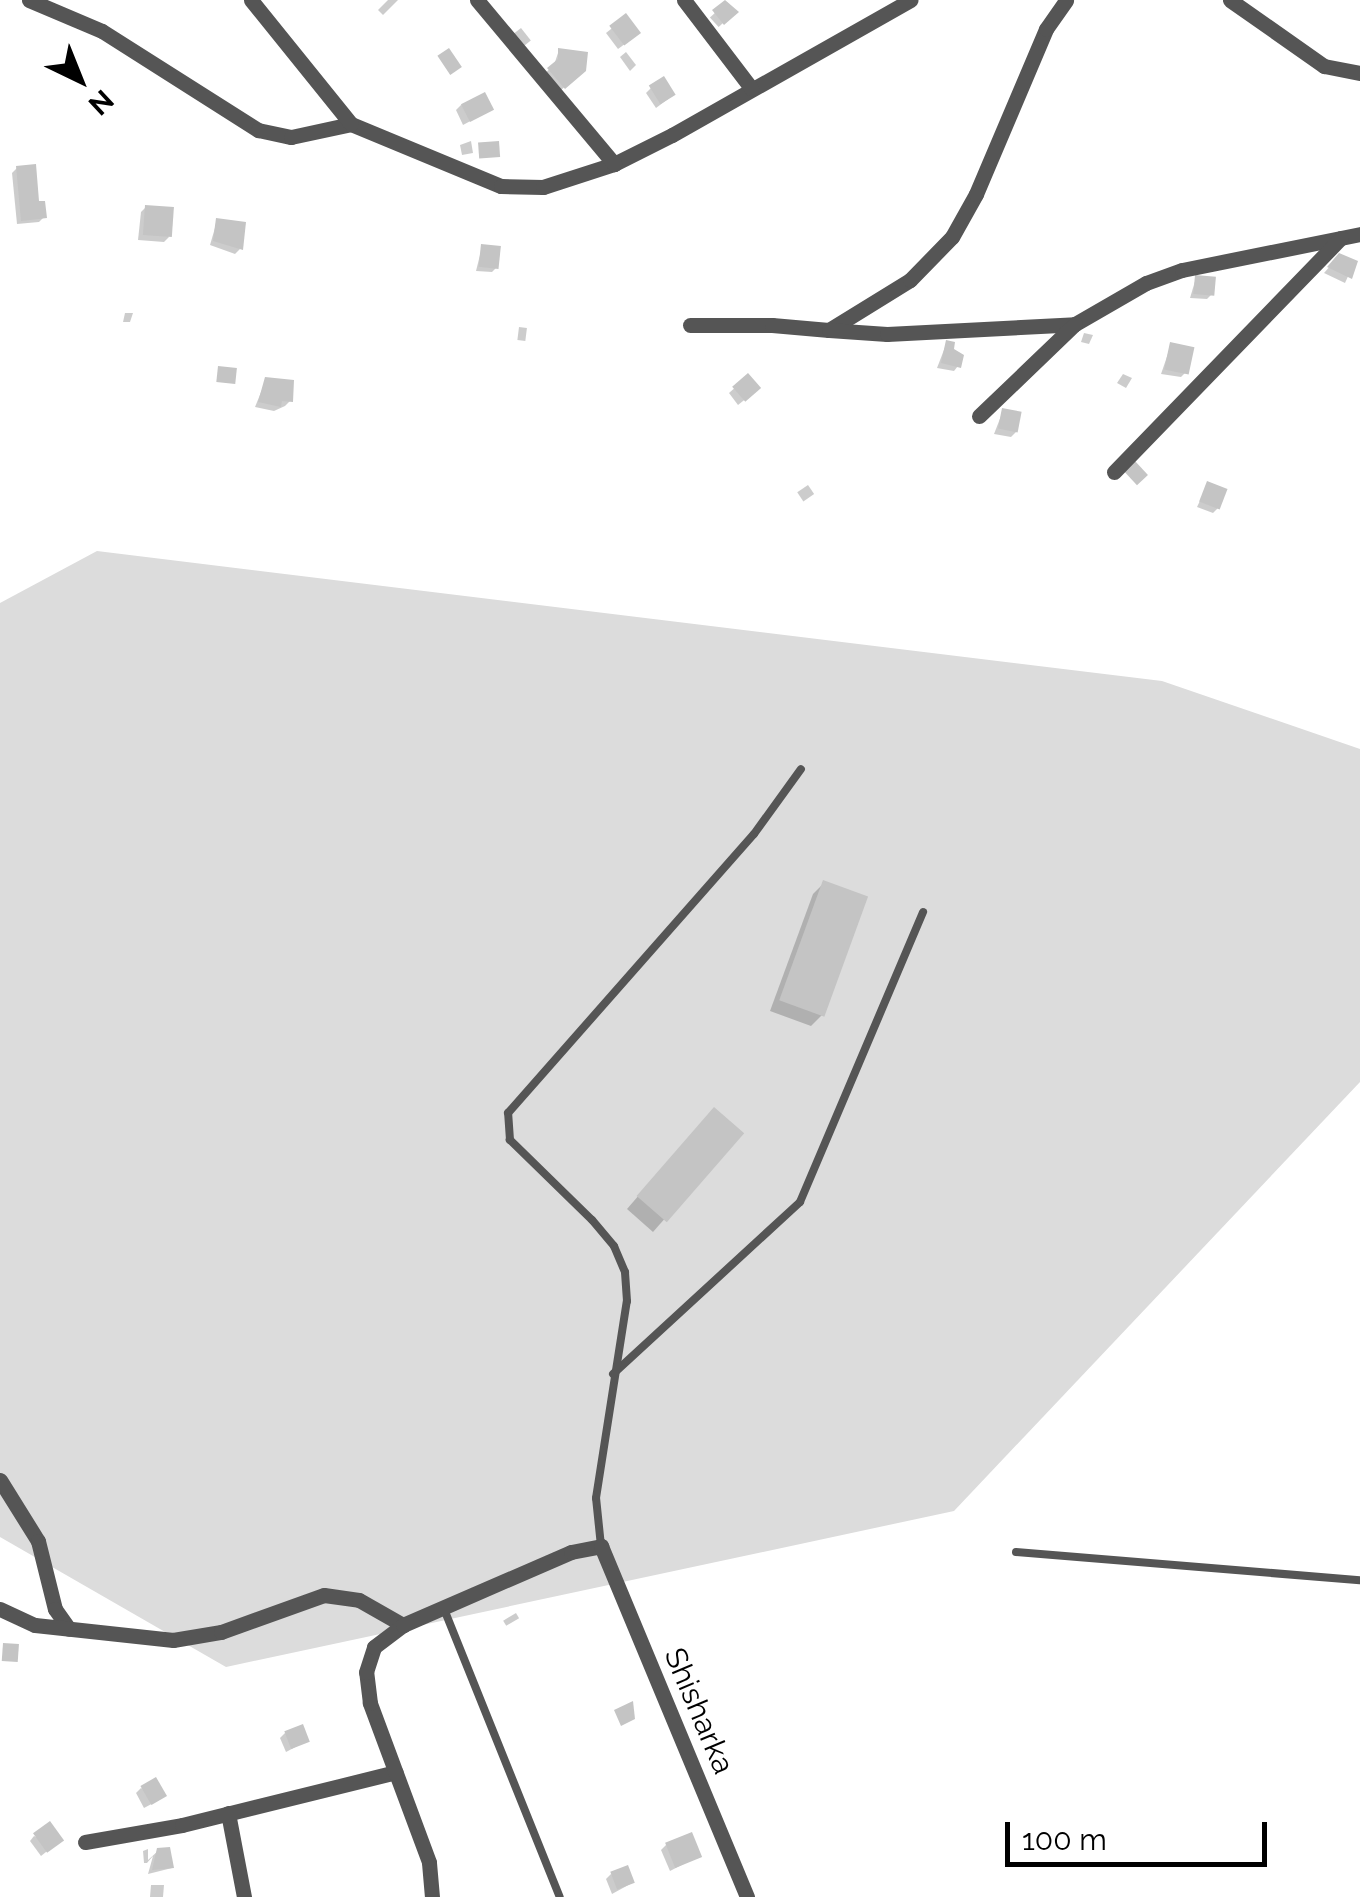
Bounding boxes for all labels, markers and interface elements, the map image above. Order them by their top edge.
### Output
north arrow [30,30,130,130]
text: N [82,83,120,122]
street label: Shisharka [656,1643,742,1779]
scale bar [1010,1802,1272,1864]
text: 100 m [1022,1822,1107,1857]

